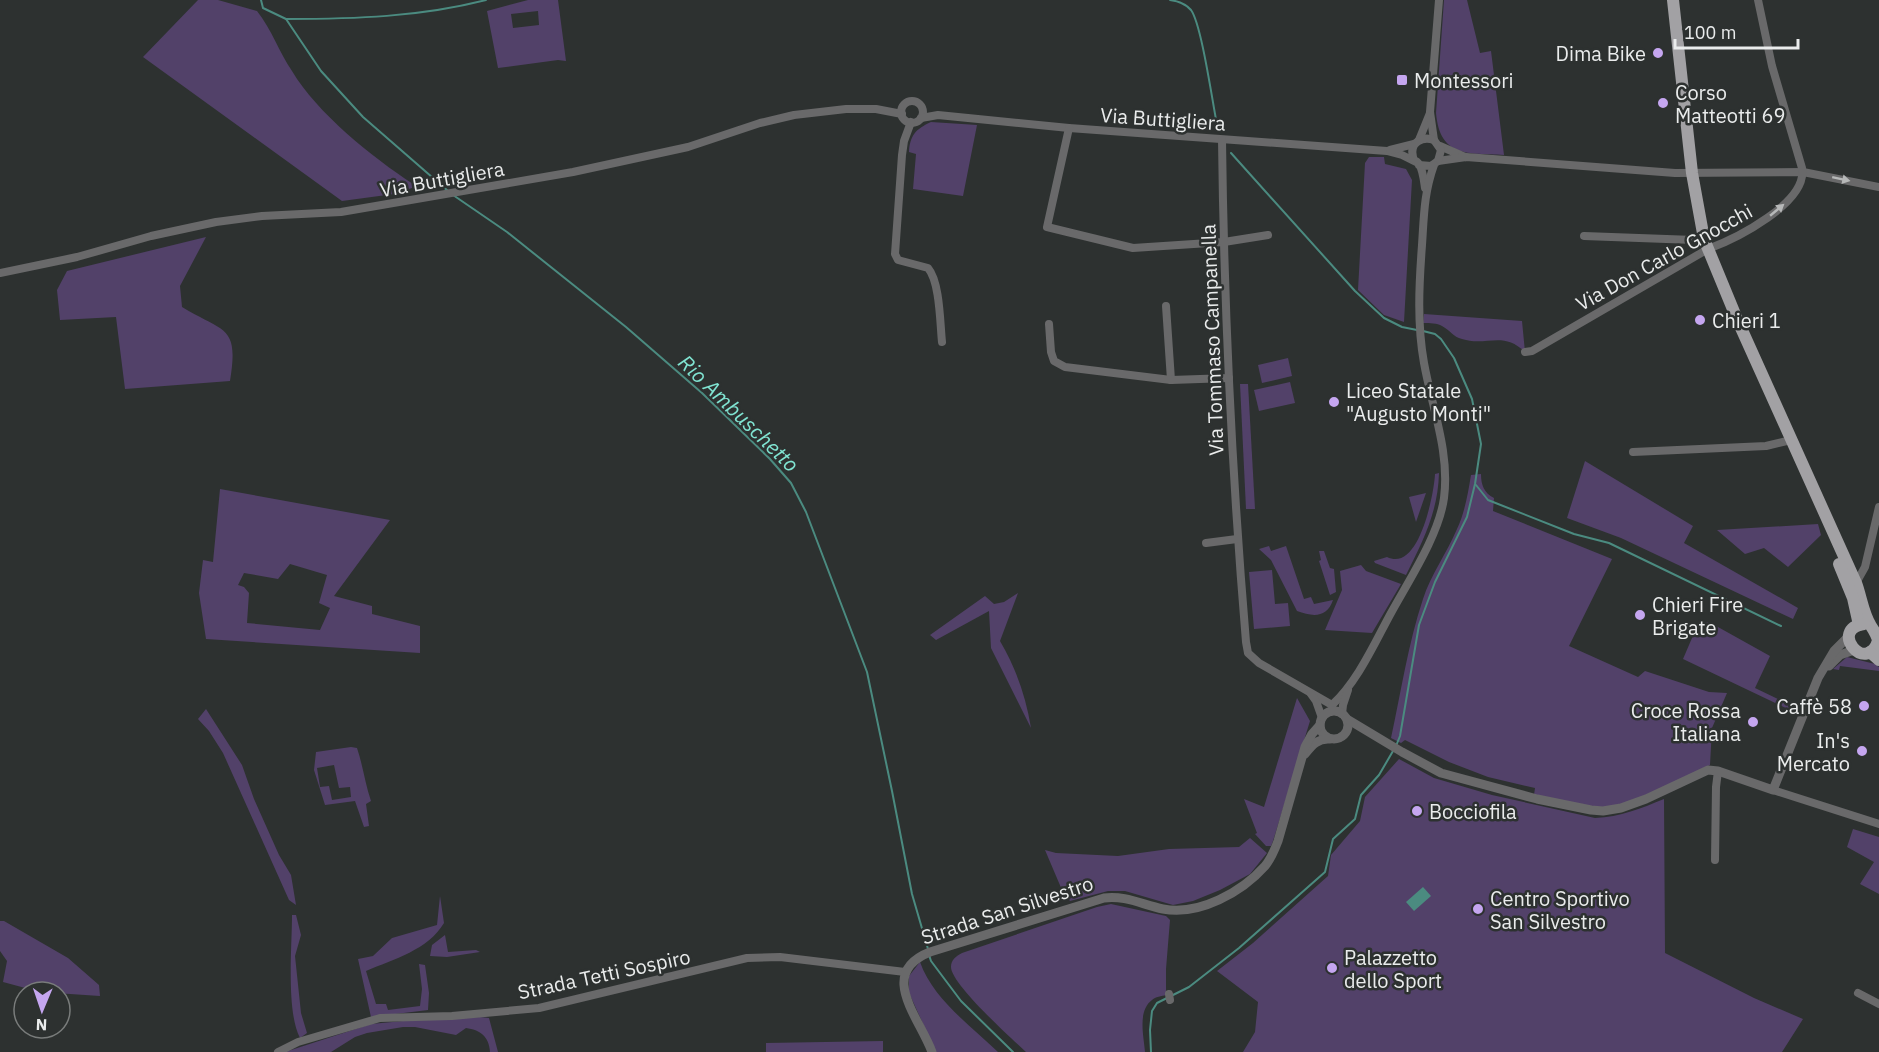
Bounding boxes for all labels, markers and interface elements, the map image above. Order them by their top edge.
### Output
scale bar [1675,12,1798,50]
text: 100 m [1684,21,1736,44]
place label: Dima Bike [1555,40,1646,67]
marker: Dima Bike [1651,46,1665,60]
place label: Montessori [1414,67,1514,94]
marker: Montessori [1395,73,1409,87]
place label: Corso Matteotti 69 [1675,79,1785,129]
marker: Corso Matteotti 69 [1656,96,1670,110]
street label: Via Buttigliera [1099,101,1227,137]
street label: Via Buttigliera [378,155,507,203]
one-way arrow [1832,175,1851,184]
street label: Via Don Carlo Gnocchi [1571,197,1757,317]
one-way arrow [1769,204,1785,217]
street label: Via Tommaso Campanella [1194,223,1230,456]
place label: Chieri 1 [1712,307,1781,334]
marker: Chieri 1 [1693,313,1707,327]
water label: Rio Ambuschetto [673,348,805,478]
place label: Liceo Statale "Augusto Monti" [1346,377,1491,427]
marker: Liceo Statale "Augusto Monti" [1327,395,1341,409]
place label: Chieri Fire Brigate [1652,591,1743,641]
marker: Chieri Fire Brigate [1633,608,1647,622]
place label: Caffè 58 [1776,693,1852,720]
place label: Croce Rossa Italiana [1631,697,1741,747]
marker: Caffè 58 [1857,699,1871,713]
marker: Croce Rossa Italiana [1746,715,1760,729]
place label: In's Mercato [1777,727,1850,777]
marker: In's Mercato [1855,744,1869,758]
place label: Bocciofila [1429,798,1517,825]
marker: Bocciofila [1410,804,1424,818]
street label: Strada San Silvestro [917,869,1097,951]
place label: Centro Sportivo San Silvestro [1490,885,1630,935]
marker: Centro Sportivo San Silvestro [1471,902,1485,916]
street label: Strada Tetti Sospiro [515,943,693,1005]
place label: Palazzetto dello Sport [1344,944,1442,994]
marker: Palazzetto dello Sport [1325,961,1339,975]
north arrow [12,980,72,1040]
text: N [35,1015,48,1035]

